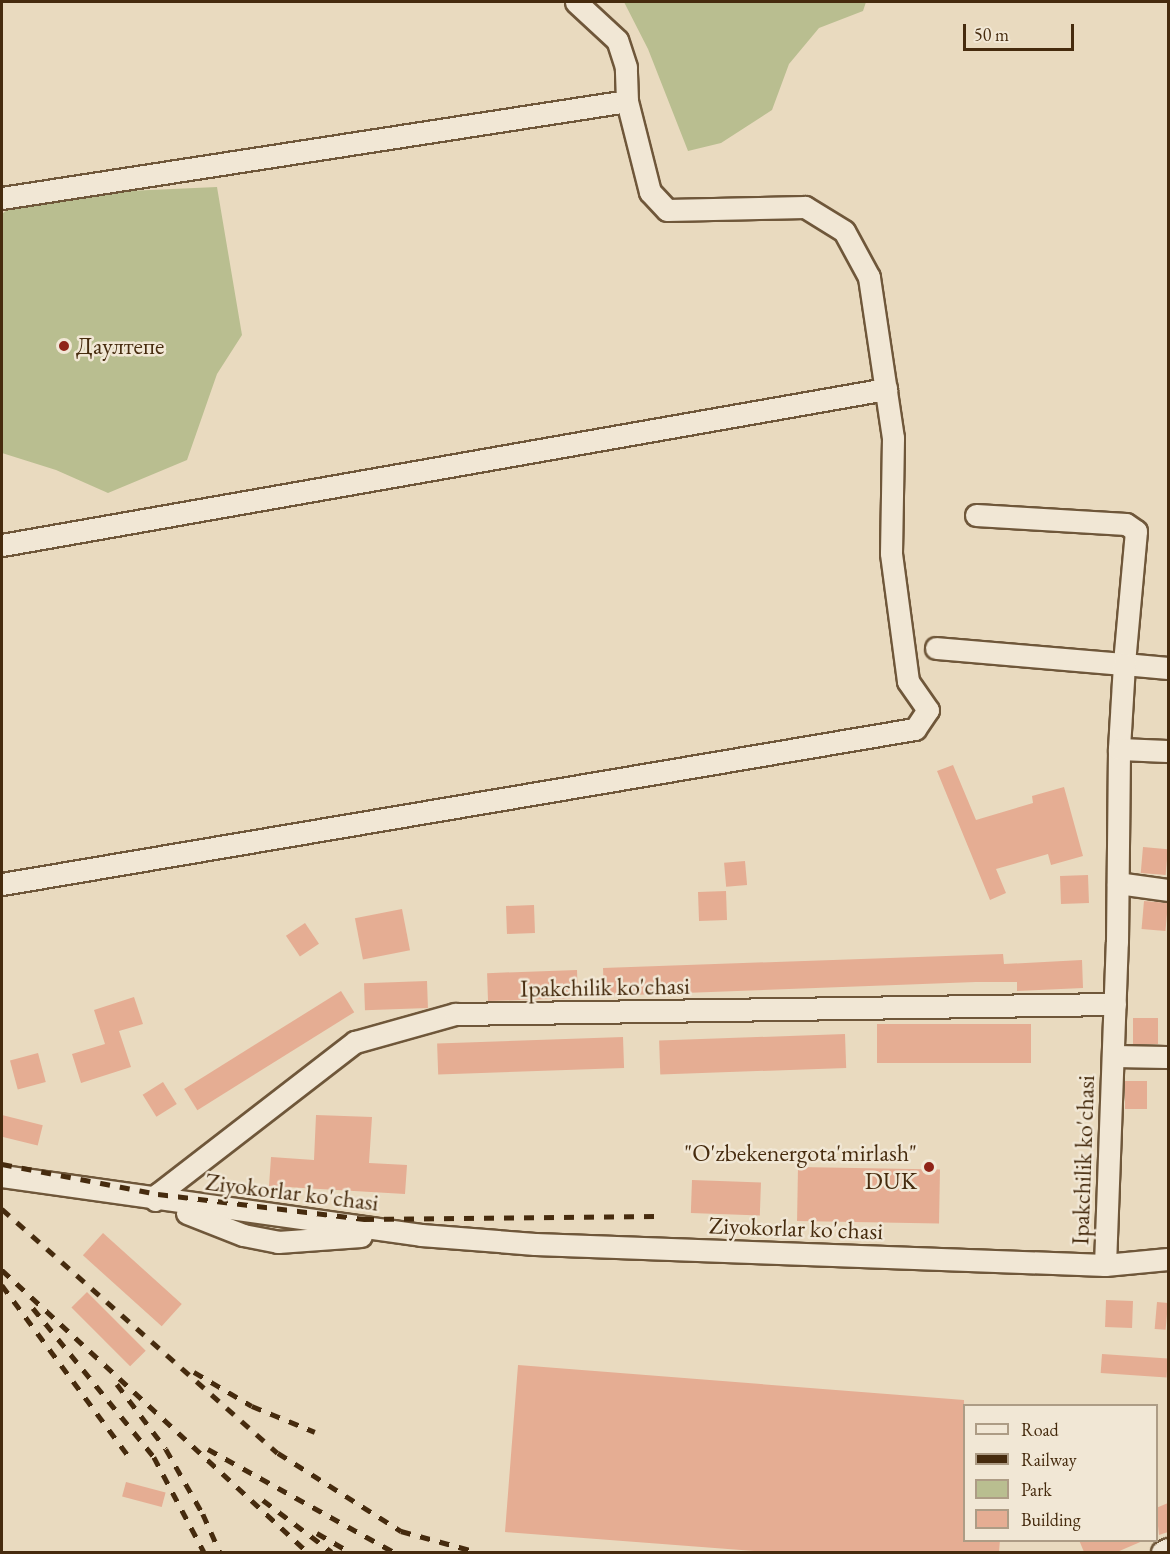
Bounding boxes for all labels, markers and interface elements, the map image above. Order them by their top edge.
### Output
scale bar [966,12,1077,50]
text: 50 m [974,23,1009,46]
place label: Даултепе [76,332,164,360]
marker: Даултепе [57,339,71,353]
street label: Ipakchilik ko'chasi [520,971,690,1003]
street label: Ipakchilik ko'chasi [1066,1075,1100,1245]
place label: "O'zbekenergota'mirlash" DUK [684,1139,917,1195]
marker: "O'zbekenergota'mirlash" DUK [922,1160,936,1174]
street label: Ziyokorlar ko'chasi [204,1167,380,1217]
street label: Ziyokorlar ko'chasi [708,1211,884,1245]
legend [963,1404,1158,1542]
text: Road [1021,1418,1059,1441]
text: Railway [1021,1448,1077,1471]
text: Park [1021,1478,1052,1501]
text: Building [1021,1508,1081,1531]

